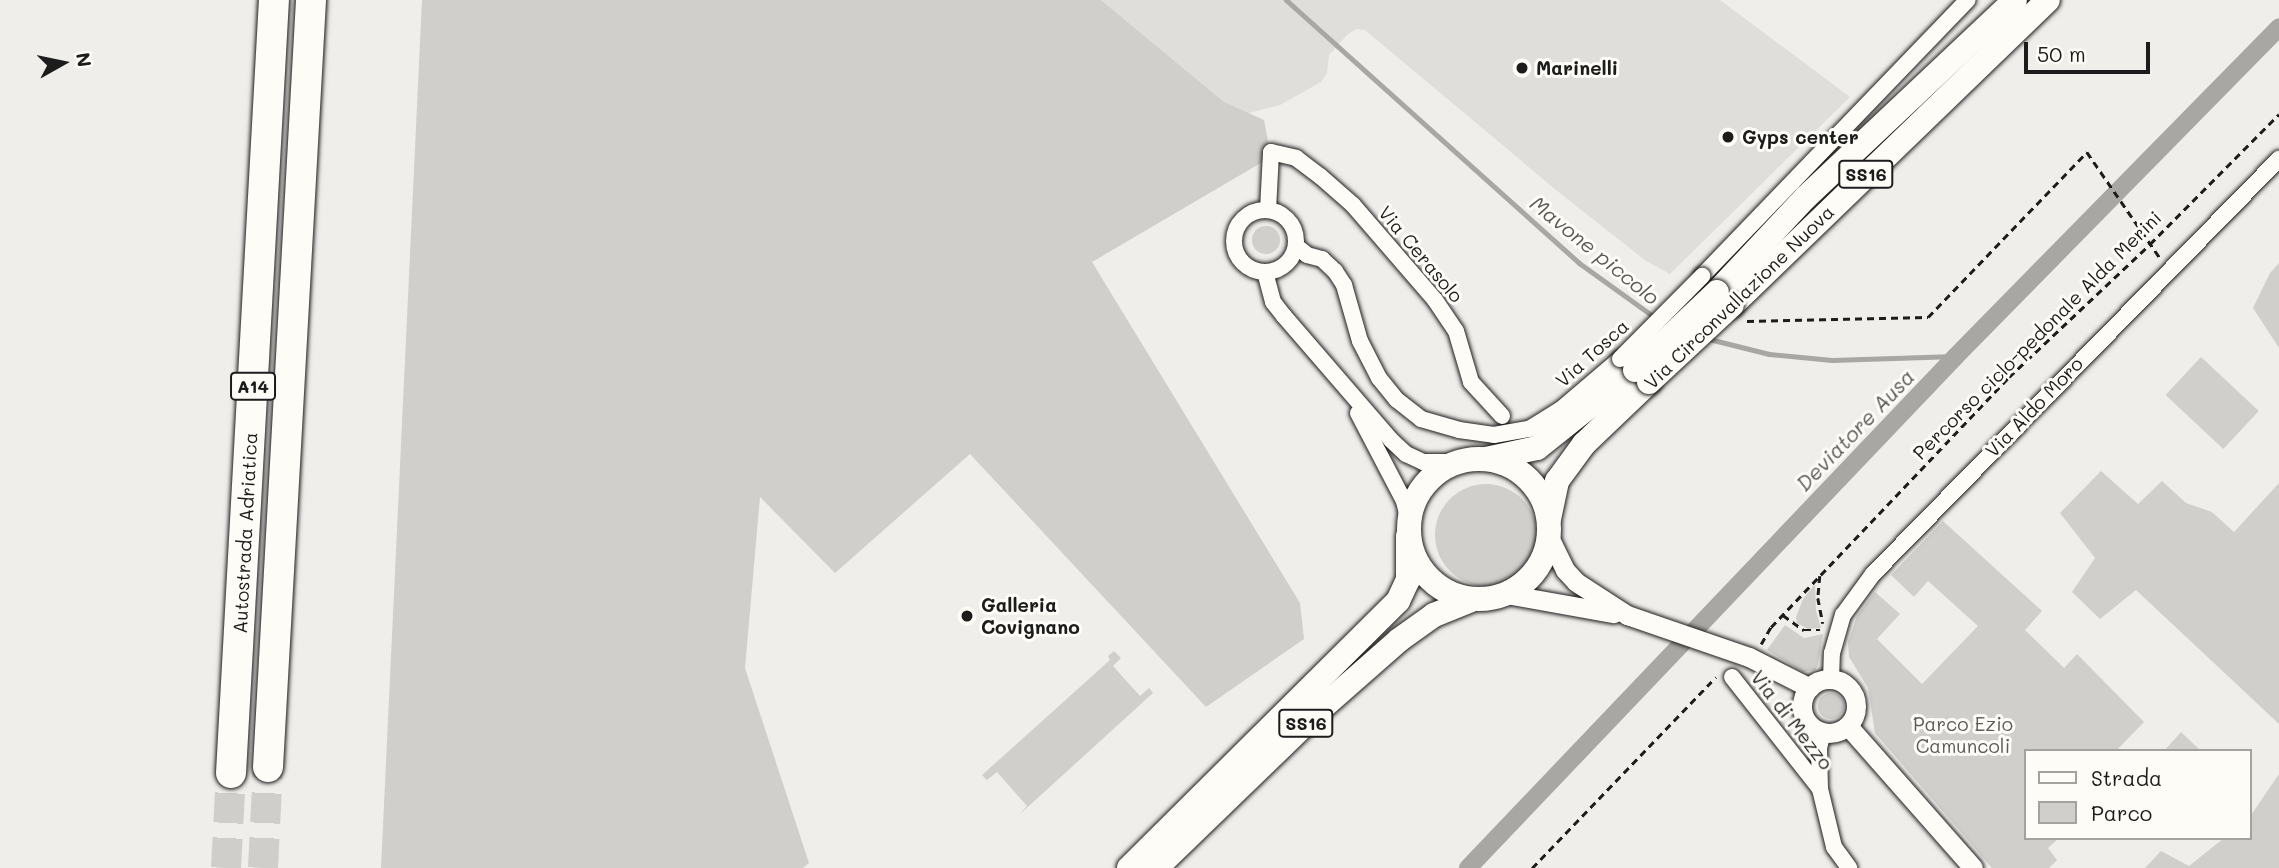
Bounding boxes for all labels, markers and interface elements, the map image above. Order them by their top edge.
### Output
north arrow [28,28,98,98]
scale bar [2027,28,2153,72]
text: 50 m [2037,40,2086,67]
text: N [71,51,98,69]
place label: Marinelli [1536,57,1618,79]
marker: Marinelli [1514,60,1530,76]
place label: Gyps center [1742,126,1859,148]
marker: Gyps center [1720,129,1736,145]
road number: SS16 [1838,160,1894,188]
water label: Mavone piccolo [1525,190,1665,310]
street label: Via Circonvallazione Nuova [1639,200,1839,394]
street label: Via Cerasolo [1374,201,1468,307]
street label: Percorso ciclo-pedonale Alda Merini [1908,206,2166,464]
street label: Via Tosca [1551,314,1633,392]
street label: Via Aldo Moro [1980,352,2088,462]
water label: Deviatore Ausa [1791,364,1919,496]
road number: A14 [229,372,278,400]
street label: Autostrada Adriatica [228,432,262,634]
place label: Galleria Covignano [981,594,1080,638]
marker: Galleria Covignano [959,608,975,624]
street label: Via di Mezzo [1746,666,1838,774]
road number: SS16 [1278,708,1334,738]
park label: Parco Ezio Camuncoli [1913,713,2013,757]
legend [2024,749,2251,840]
text: Strada [2091,764,2162,791]
text: Parco [2091,799,2152,826]

